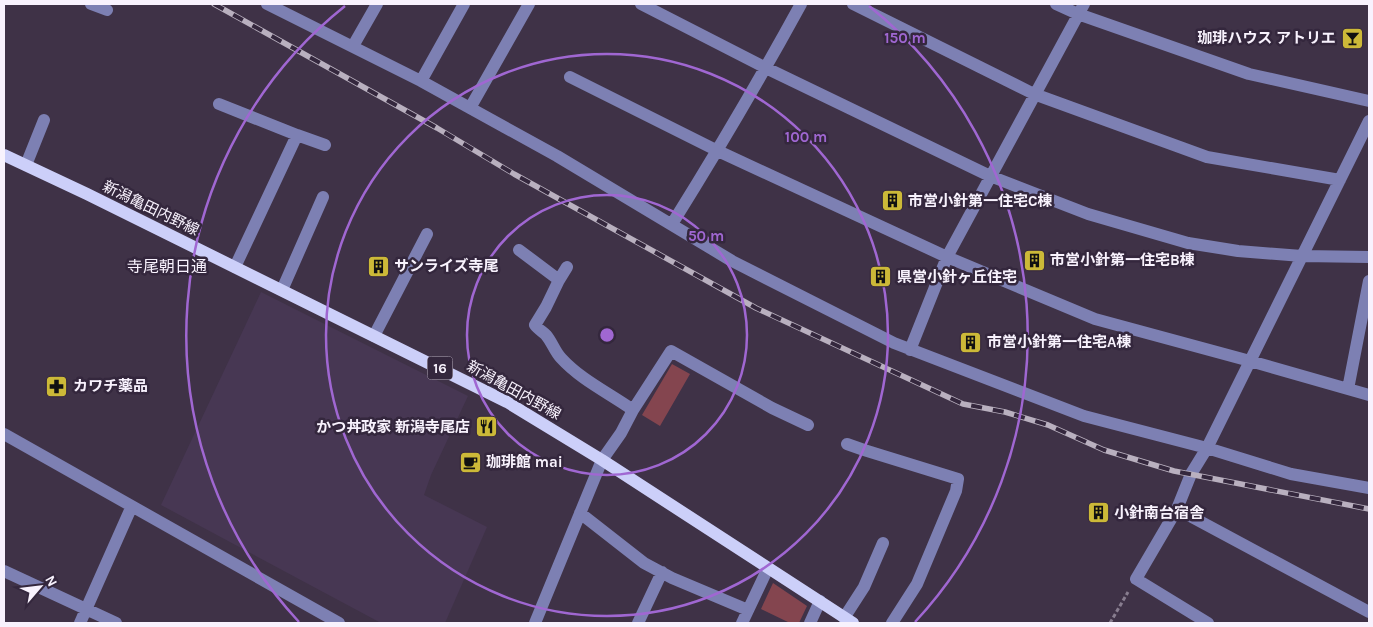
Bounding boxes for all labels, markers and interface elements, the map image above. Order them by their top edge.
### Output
bar icon: 珈琲ハウス アトリエ [1340,26,1364,50]
text: 150 m [884,29,926,47]
place label: 珈琲ハウス アトリエ [1197,29,1336,47]
text: 100 m [785,128,827,146]
street label: 新潟亀田内野線 [100,177,202,239]
building icon: 市営小針第一住宅C棟 [880,189,904,213]
place label: 市営小針第一住宅C棟 [908,192,1053,210]
text: 50 m [688,227,724,245]
building icon: 市営小針第一住宅B棟 [1022,248,1046,272]
place label: 市営小針第一住宅B棟 [1050,251,1195,269]
building icon: サンライズ寺尾 [366,254,390,278]
district label: 寺尾朝日通 [127,257,207,276]
place label: サンライズ寺尾 [394,257,499,275]
building icon: 県営小針ヶ丘住宅 [869,265,893,289]
place label: 県営小針ヶ丘住宅 [897,268,1017,286]
centre of rings [598,326,616,344]
building icon: 市営小針第一住宅A棟 [959,330,983,354]
place label: 市営小針第一住宅A棟 [987,333,1131,351]
road number: 16 [428,356,452,379]
street label: 新潟亀田内野線 [464,357,564,423]
pharmacy icon: カワチ薬品 [45,374,69,398]
place label: カワチ薬品 [73,377,148,395]
restaurant icon: かつ丼政家 新潟寺尾店 [474,415,498,439]
place label: かつ丼政家 新潟寺尾店 [316,418,470,436]
cafe icon: 珈琲館 mai [458,450,482,474]
place label: 珈琲館 mai [486,453,563,471]
building icon: 小針南台宿舎 [1086,501,1110,525]
place label: 小針南台宿舎 [1114,504,1205,522]
north arrow [15,562,65,612]
text: N [41,573,61,590]

